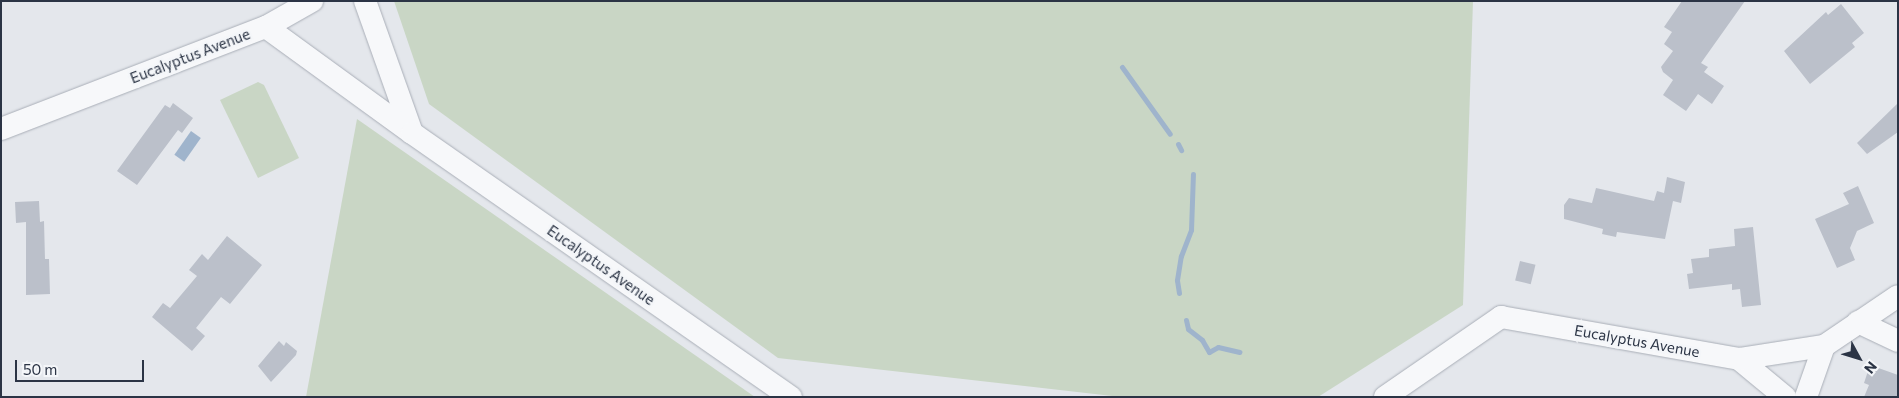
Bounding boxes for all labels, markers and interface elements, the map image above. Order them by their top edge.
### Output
street label: Eucalyptus Avenue [127,25,253,87]
street label: Eucalyptus Avenue [544,221,658,309]
street label: Eucalyptus Avenue [1573,321,1701,361]
north arrow [1834,333,1884,383]
scale bar [18,350,146,382]
text: N [1861,358,1881,377]
text: 50 m [23,360,57,378]

